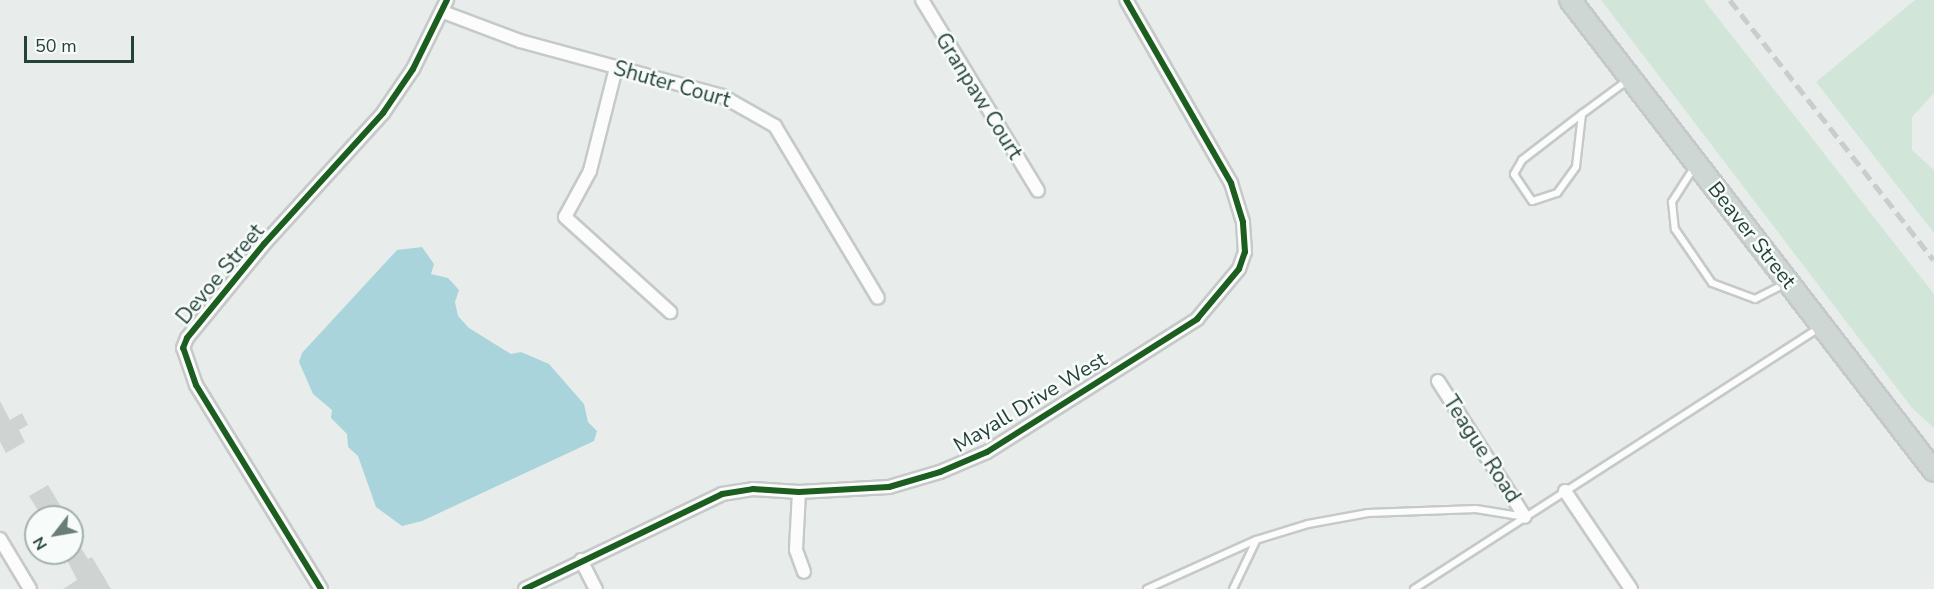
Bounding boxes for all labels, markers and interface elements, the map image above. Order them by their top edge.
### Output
scale bar [27,24,136,62]
street label: Granpaw Court [930,28,1028,164]
text: 50 m [35,34,77,58]
street label: Shuter Court [611,55,733,113]
street label: Beaver Street [1703,177,1801,293]
street label: Devoe Street [171,219,269,329]
street label: Mayall Drive West [949,346,1111,458]
street label: Teague Road [1438,391,1526,507]
north arrow [24,505,84,565]
text: N [28,532,53,554]

